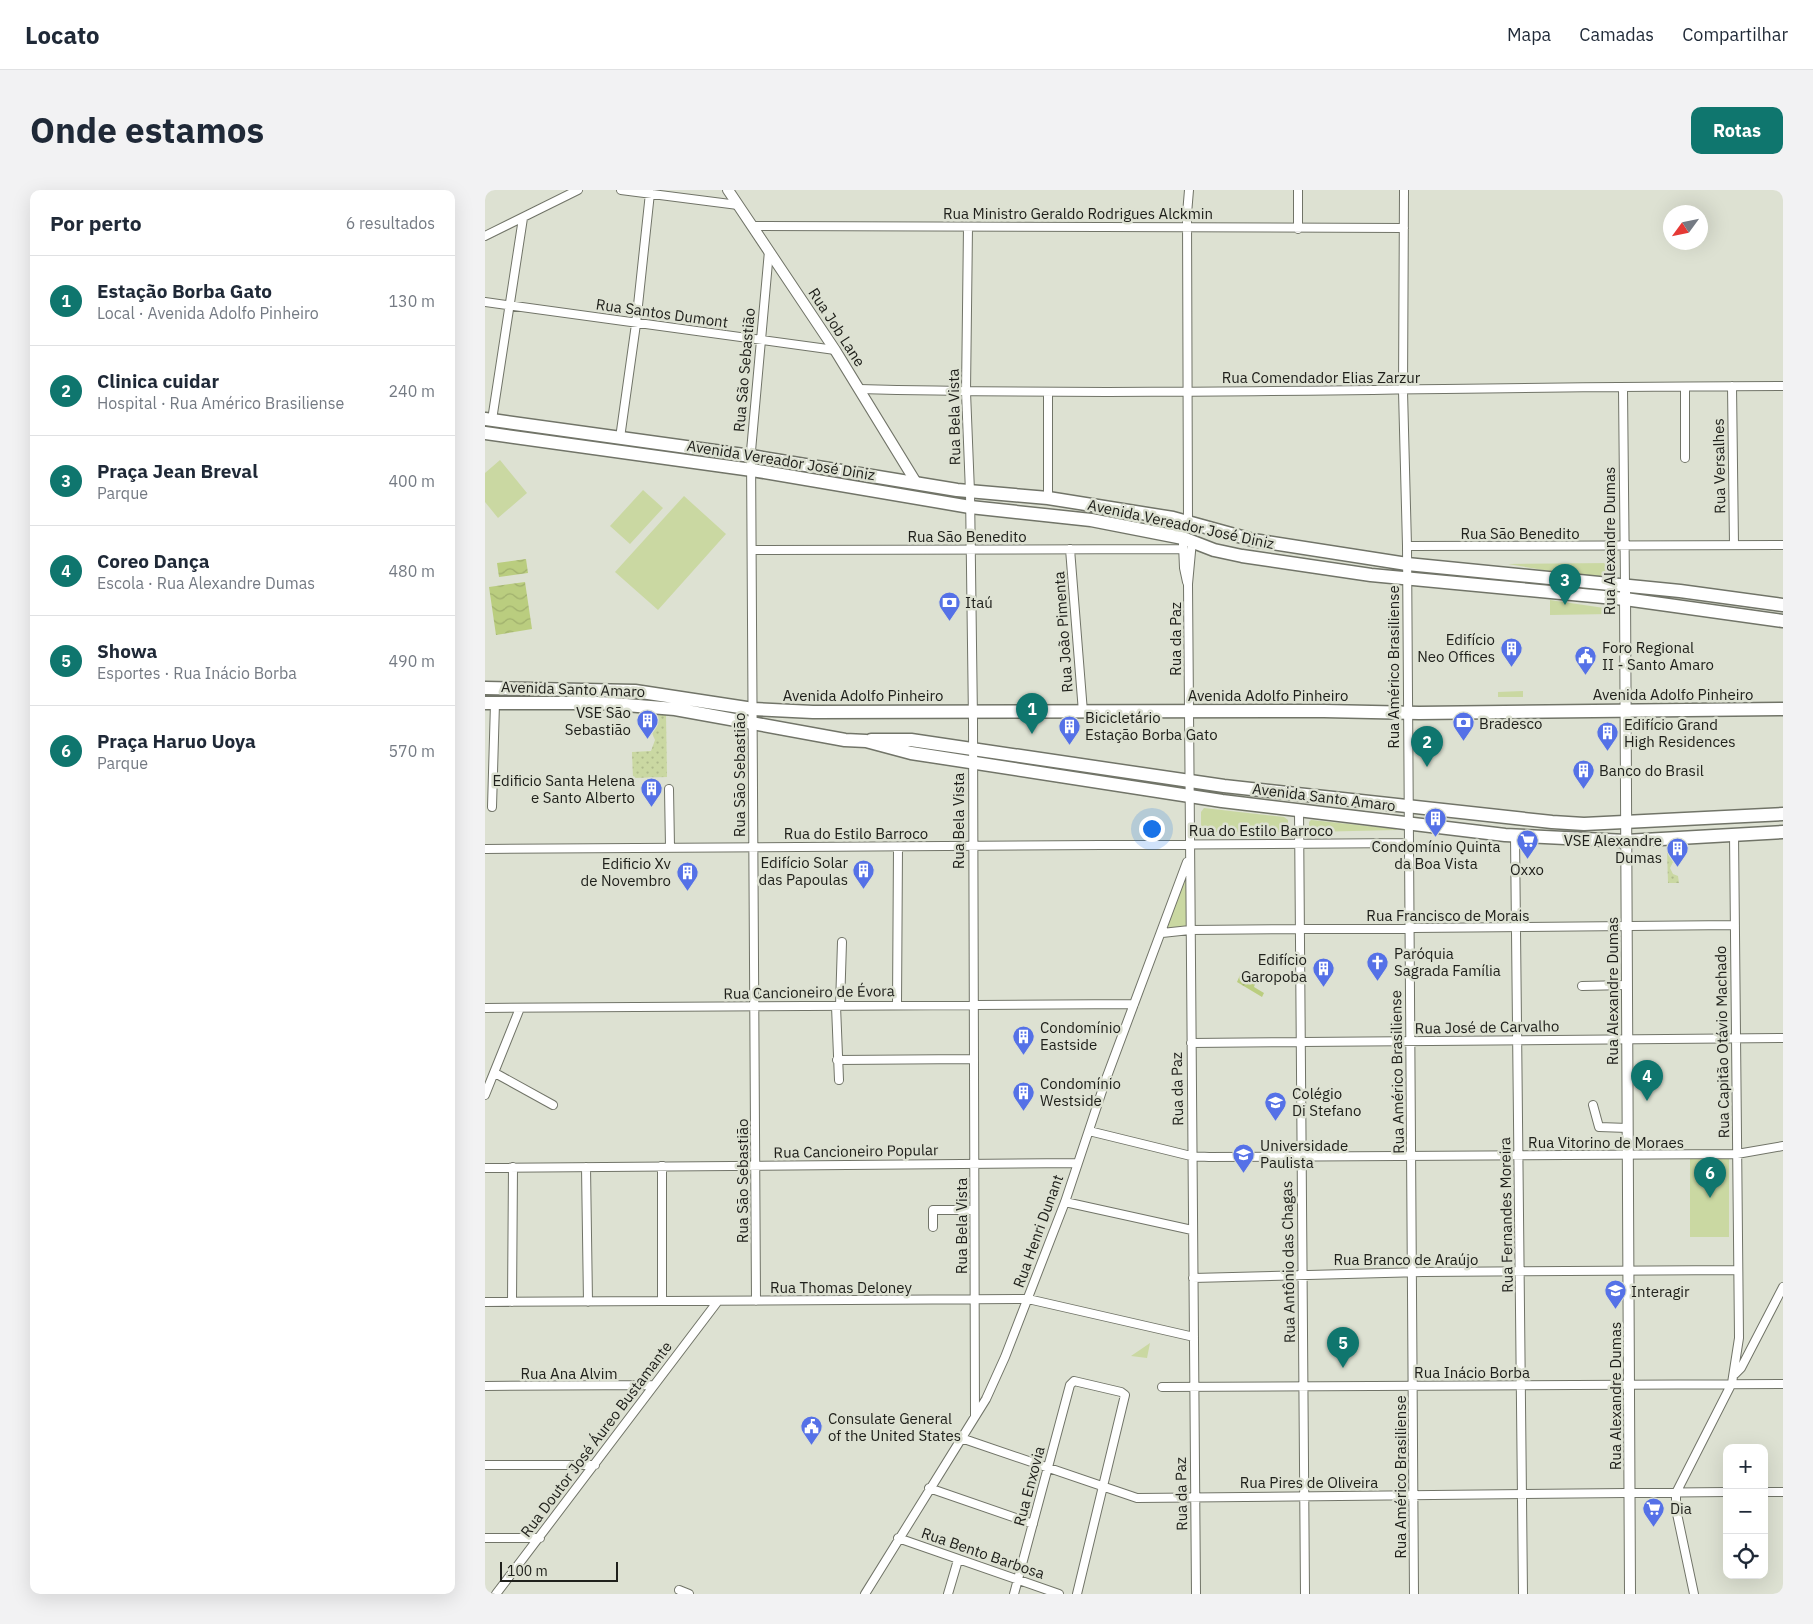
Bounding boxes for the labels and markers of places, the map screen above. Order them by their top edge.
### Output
pin: 3 [1549,564,1581,605]
bank icon: Itaú [937,590,961,621]
place label: Itaú [965,593,993,612]
place label: Edifício Neo Offices [1417,630,1495,666]
building icon: Edifício Neo Offices [1499,636,1523,667]
place label: Foro Regional II - Santo Amaro [1602,638,1714,674]
public building icon: Foro Regional II - Santo Amaro [1574,644,1598,675]
pin: 1 [1016,693,1048,734]
place label: VSE São Sebastião [565,703,631,739]
place label: Bicicletário Estação Borba Gato [1085,708,1218,744]
building icon: VSE São Sebastião [635,709,659,740]
bank icon: Bradesco [1451,711,1475,742]
building icon: Bicicletário Estação Borba Gato [1057,714,1081,745]
place label: Bradesco [1479,714,1542,733]
place label: Edifício Grand High Residences [1624,715,1735,751]
building icon: Edifício Grand High Residences [1596,721,1620,752]
pin: 2 [1411,726,1443,767]
building icon: Banco do Brasil [1571,758,1595,789]
place label: Banco do Brasil [1599,761,1704,780]
place label: Edificio Santa Helena e Santo Alberto [492,771,635,807]
building icon: Edificio Santa Helena e Santo Alberto [639,777,663,808]
building icon: Condomínio Quinta da Boa Vista [1424,806,1448,837]
supermarket icon: Oxxo [1515,829,1539,860]
place label: VSE Alexandre Dumas [1564,831,1662,867]
place label: Condomínio Quinta da Boa Vista [1371,837,1501,873]
building icon: VSE Alexandre Dumas [1666,837,1690,868]
place label: Edifício Solar das Papoulas [758,853,848,889]
place label: Edificio Xv de Novembro [581,854,672,890]
building icon: Edifício Solar das Papoulas [852,859,876,890]
building icon: Edificio Xv de Novembro [675,860,699,891]
place label: Oxxo [1510,860,1544,879]
place label: Paróquia Sagrada Família [1394,944,1501,980]
place label: Edifício Garopoba [1241,950,1307,986]
church icon: Paróquia Sagrada Família [1366,950,1390,981]
building icon: Edifício Garopoba [1311,956,1335,987]
place label: Condomínio Eastside [1040,1018,1121,1054]
building icon: Condomínio Eastside [1012,1024,1036,1055]
pin: 4 [1631,1060,1663,1101]
place label: Condomínio Westside [1040,1074,1121,1110]
building icon: Condomínio Westside [1012,1080,1036,1111]
place label: Colégio Di Stefano [1292,1084,1361,1120]
school or university icon: Colégio Di Stefano [1264,1090,1288,1121]
place label: Universidade Paulista [1260,1136,1348,1172]
school or university icon: Universidade Paulista [1232,1142,1256,1173]
pin: 6 [1694,1157,1726,1198]
school or university icon: Interagir [1603,1279,1627,1310]
place label: Interagir [1631,1282,1690,1301]
pin: 5 [1327,1327,1359,1368]
place label: Consulate General of the United States [828,1409,961,1445]
public building icon: Consulate General of the United States [800,1415,824,1446]
supermarket icon: Dia [1642,1496,1666,1527]
place label: Dia [1670,1499,1692,1518]

